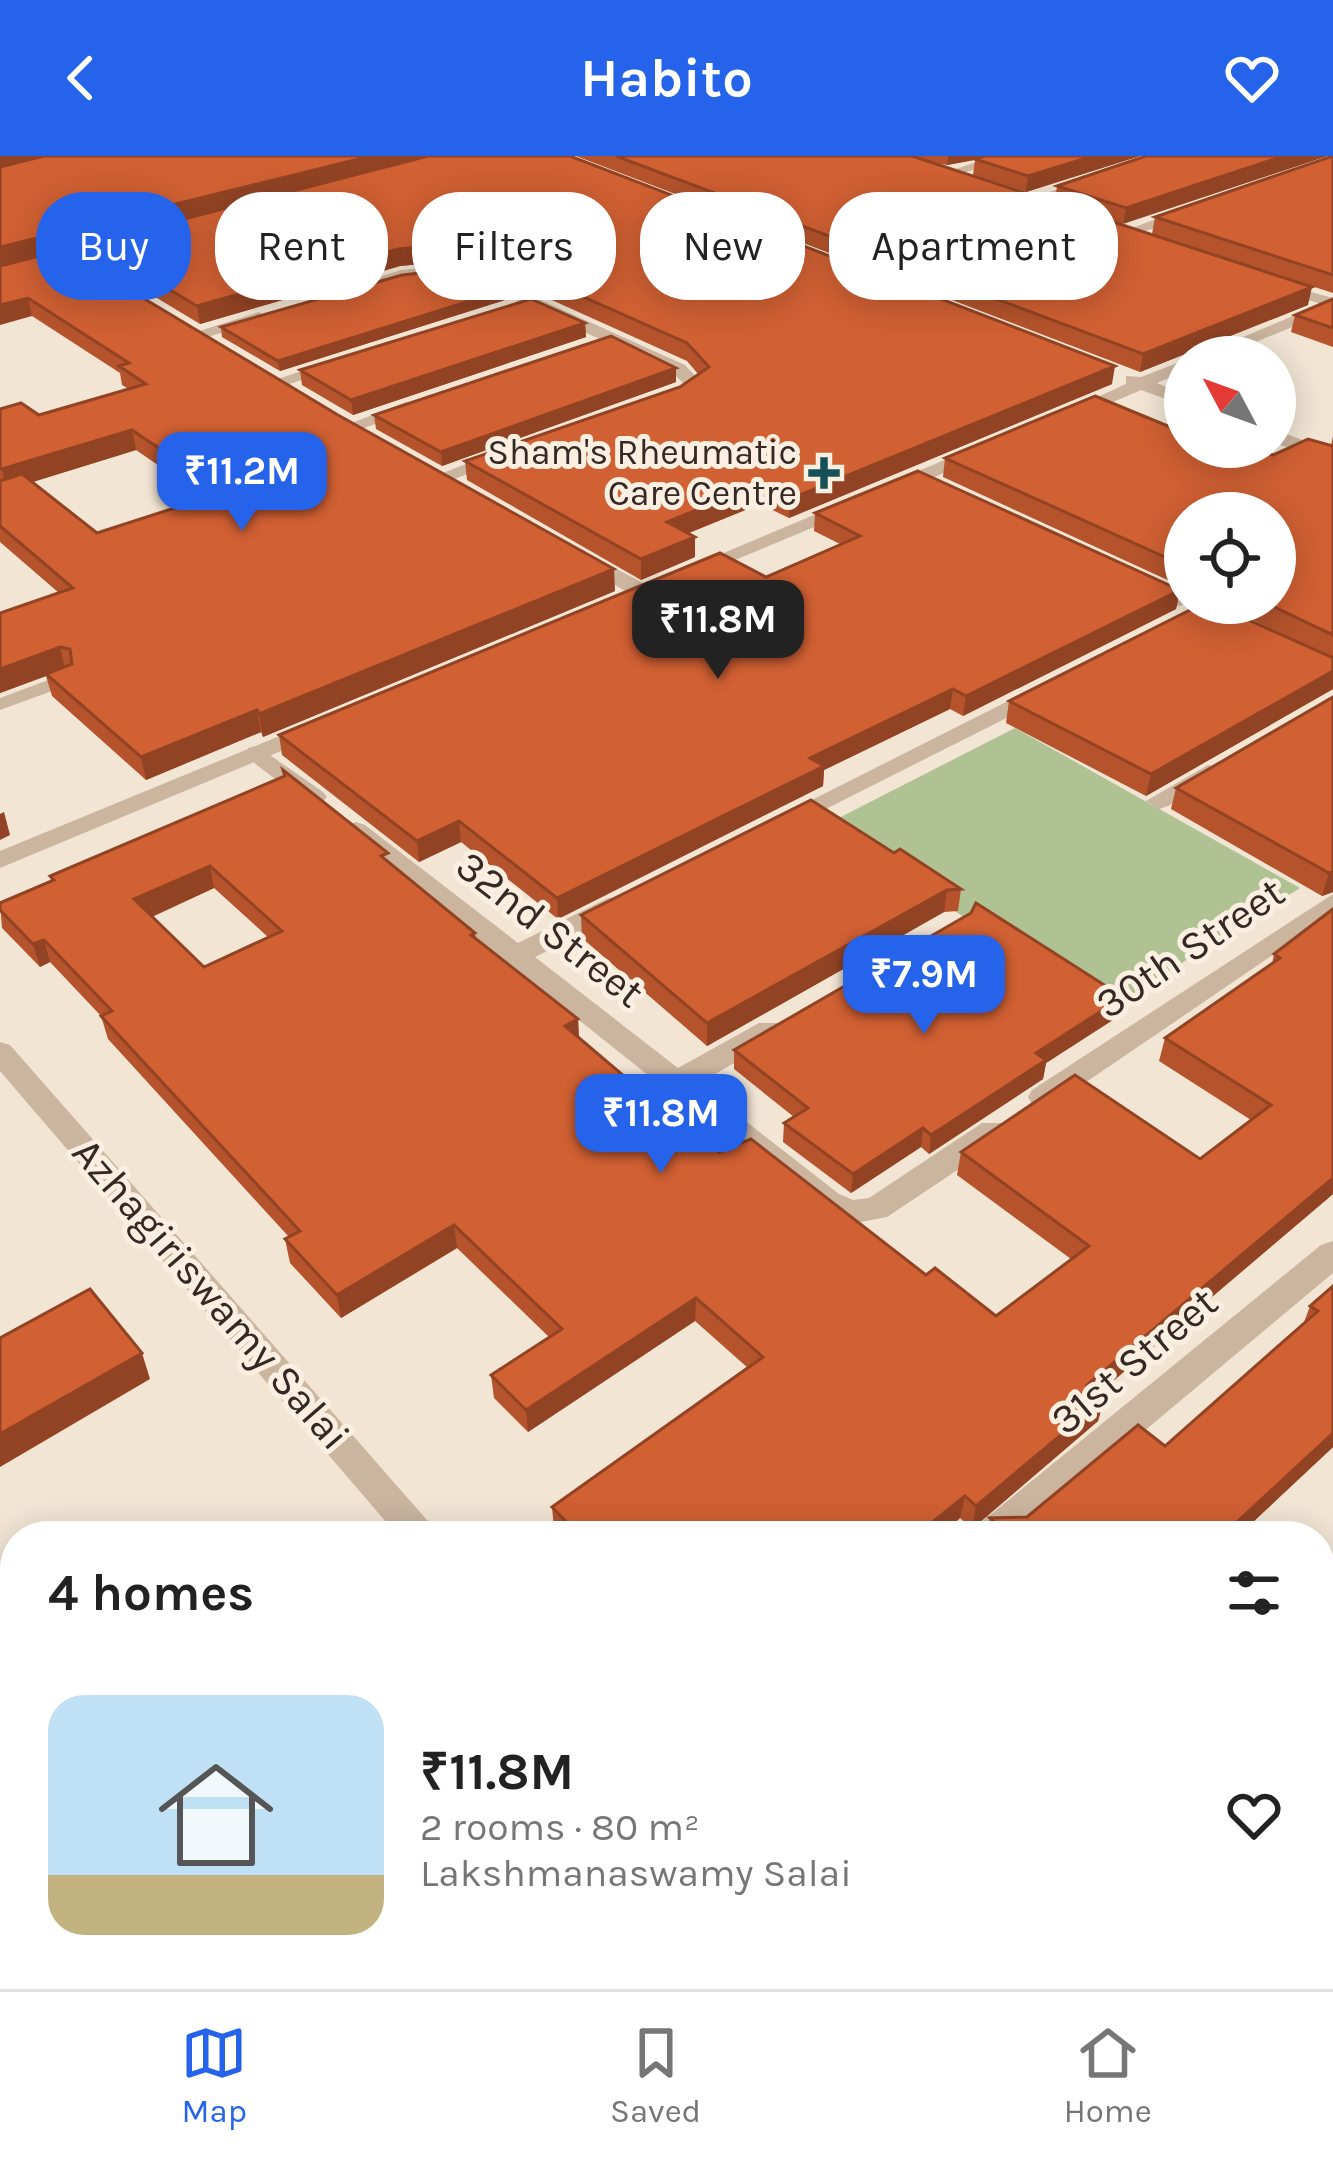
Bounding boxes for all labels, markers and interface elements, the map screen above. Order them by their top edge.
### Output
icon: back [48,45,114,111]
icon: heart [1219,45,1285,111]
text: Habito [580,46,753,110]
chip: Buy [36,192,191,300]
chip: Rent [215,192,388,300]
chip: Filters [412,192,616,300]
chip: New [640,192,805,300]
chip: Apartment [829,192,1118,300]
north arrow [1164,336,1296,468]
map controls [1164,336,1296,624]
place label: Sham's Rheumatic Care Centre [487,431,797,514]
pin: ₹11.2M [144,432,340,534]
text: ₹11.2M [184,448,300,494]
marker: Sham's Rheumatic Care Centre [808,457,840,489]
button: locate [1164,492,1296,624]
pin: ₹11.8M [620,580,816,682]
text: ₹11.8M [659,596,777,642]
street label: 32nd Street [446,840,654,1018]
street label: 30th Street [1086,867,1294,1029]
pin: ₹7.9M [840,935,1008,1037]
text: ₹7.9M [870,951,978,997]
pin: ₹11.8M [563,1074,759,1176]
text: ₹11.8M [602,1090,720,1136]
street label: Azhagiriswamy Salai [62,1128,360,1460]
street label: 31st Street [1041,1277,1227,1445]
icon: filters [1221,1560,1287,1626]
text: 4 homes [48,1563,254,1623]
text: ₹11.8M [420,1742,574,1802]
icon: home [144,1743,288,1887]
icon: heart [1221,1782,1287,1848]
text: 2 rooms · 80 m² [420,1804,700,1850]
text: Lakshmanaswamy Salai [420,1850,852,1896]
tab: Map [181,2020,247,2130]
tab: Saved [610,2020,701,2130]
tab: Home [1064,2020,1152,2130]

